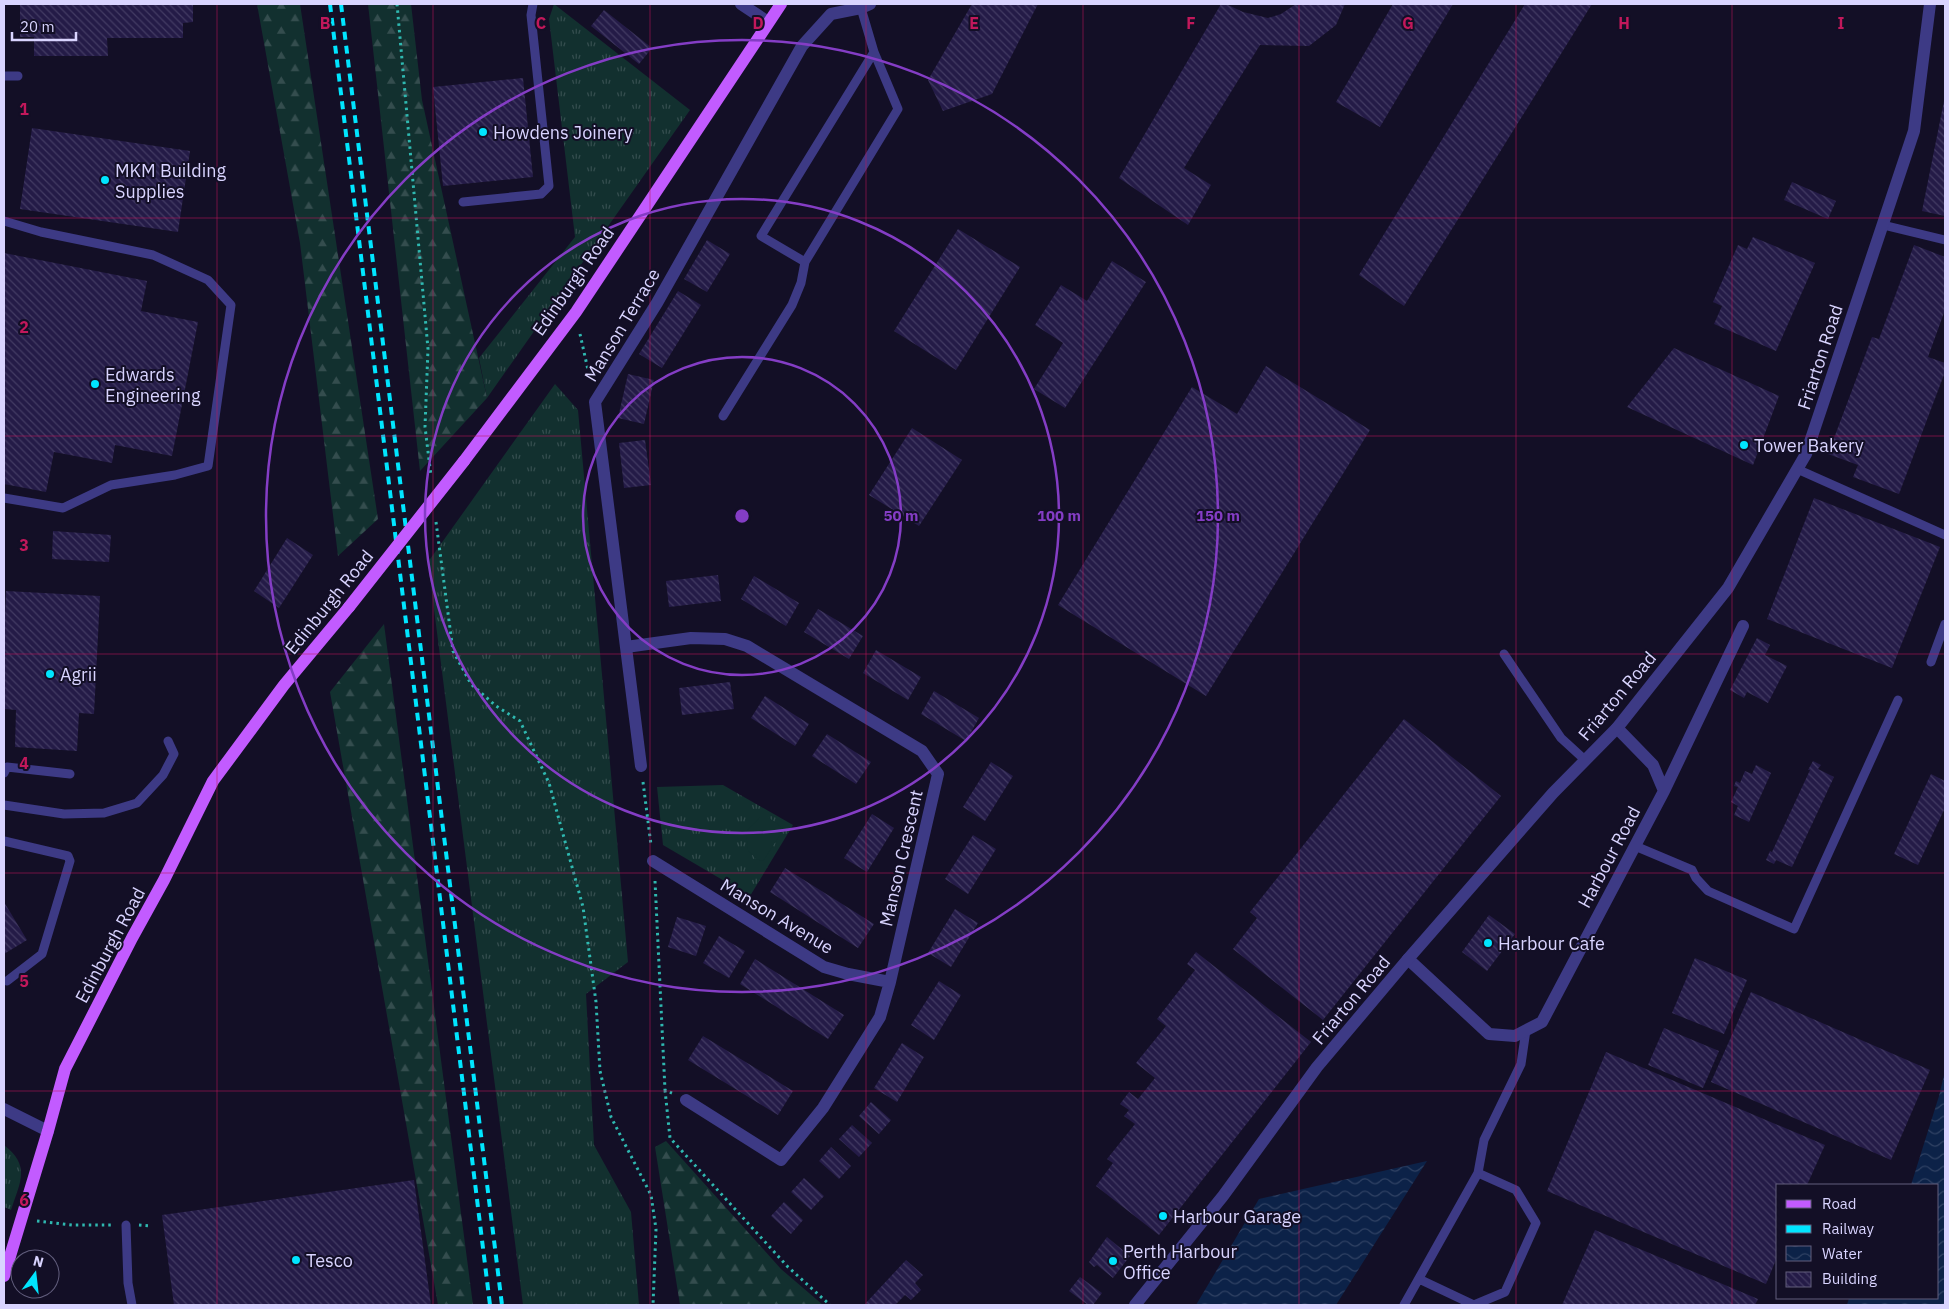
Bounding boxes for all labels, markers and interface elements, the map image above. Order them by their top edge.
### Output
scale bar [12,10,76,42]
text: B [320,13,331,33]
text: C [536,13,546,33]
text: D [752,13,764,33]
text: E [969,13,979,33]
text: F [1186,13,1196,33]
text: G [1402,13,1414,33]
text: H [1618,13,1630,33]
text: I [1838,13,1845,33]
text: 20 m [20,17,55,36]
text: 1 [19,99,29,119]
place label: Howdens Joinery [493,121,633,144]
marker: Howdens Joinery [477,126,489,138]
place label: MKM Building Supplies [115,159,226,203]
marker: MKM Building Supplies [99,174,111,186]
street label: Edinburgh Road [527,222,619,340]
street label: Manson Terrace [579,264,665,386]
street label: Friarton Road [1792,301,1848,413]
text: 2 [19,317,29,337]
place label: Edwards Engineering [105,363,201,407]
marker: Edwards Engineering [89,378,101,390]
place label: Tower Bakery [1754,434,1864,457]
marker: Tower Bakery [1738,439,1750,451]
text: 50 m [884,506,918,525]
text: 100 m [1037,506,1081,525]
text: 150 m [1196,506,1240,525]
centre of rings [733,507,751,525]
text: 3 [19,535,29,555]
street label: Edinburgh Road [280,545,378,659]
street label: Friarton Road [1573,647,1661,745]
place label: Agrii [60,663,97,686]
marker: Agrii [44,668,56,680]
text: 4 [19,753,29,773]
street label: Manson Crescent [874,787,928,929]
street label: Harbour Road [1573,802,1645,912]
street label: Manson Avenue [716,873,838,959]
street label: Edinburgh Road [70,883,150,1007]
place label: Harbour Cafe [1498,932,1605,955]
marker: Harbour Cafe [1482,937,1494,949]
street label: Friarton Road [1307,951,1395,1049]
text: 5 [19,971,29,991]
legend [1776,1184,1939,1299]
text: 6 [19,1190,29,1210]
text: Road [1822,1194,1857,1213]
place label: Harbour Garage [1173,1205,1301,1228]
marker: Harbour Garage [1157,1210,1169,1222]
text: Railway [1822,1219,1875,1238]
place label: Perth Harbour Office [1123,1240,1238,1284]
text: Water [1822,1244,1863,1263]
north arrow [10,1249,60,1299]
place label: Tesco [306,1249,353,1272]
text: N [31,1251,46,1271]
marker: Tesco [290,1254,302,1266]
marker: Perth Harbour Office [1107,1255,1119,1267]
text: Building [1822,1269,1877,1288]

